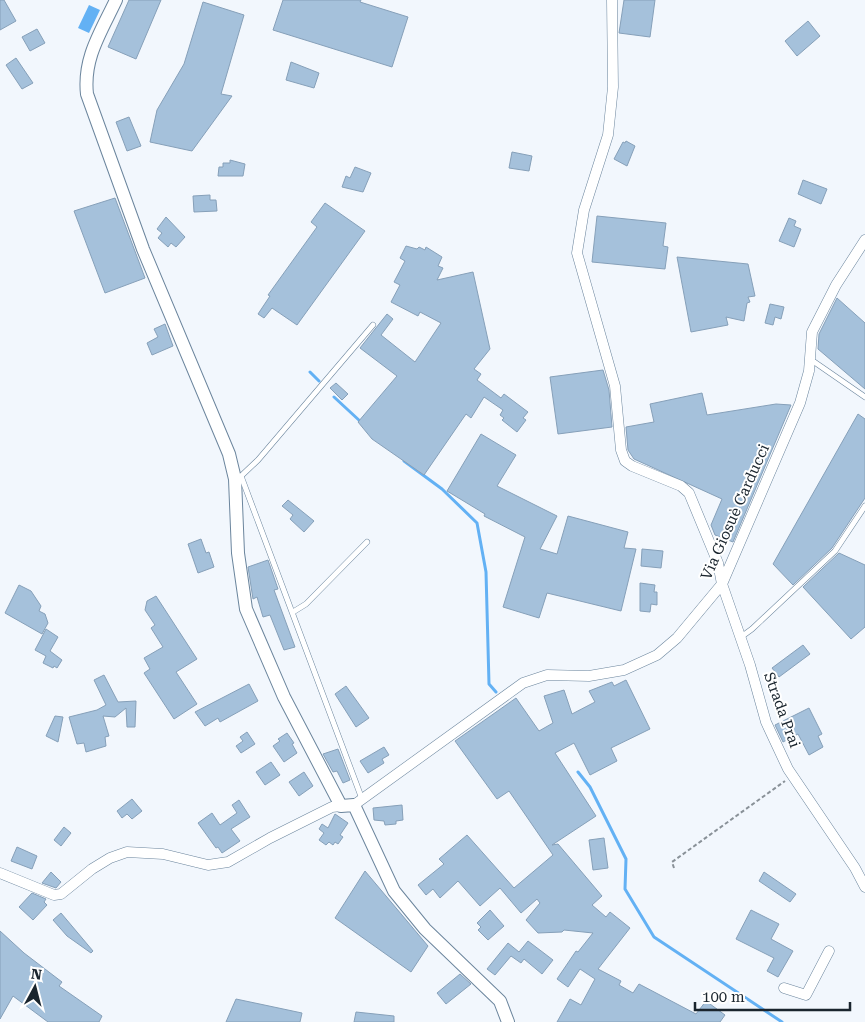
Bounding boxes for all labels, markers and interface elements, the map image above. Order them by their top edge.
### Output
street label: Via Giosuè Carducci [697,441,773,583]
street label: Strada Prai [760,670,804,750]
north arrow [10,962,60,1012]
text: N [30,965,43,983]
scale bar [695,980,850,1012]
text: 100 m [702,988,745,1006]

